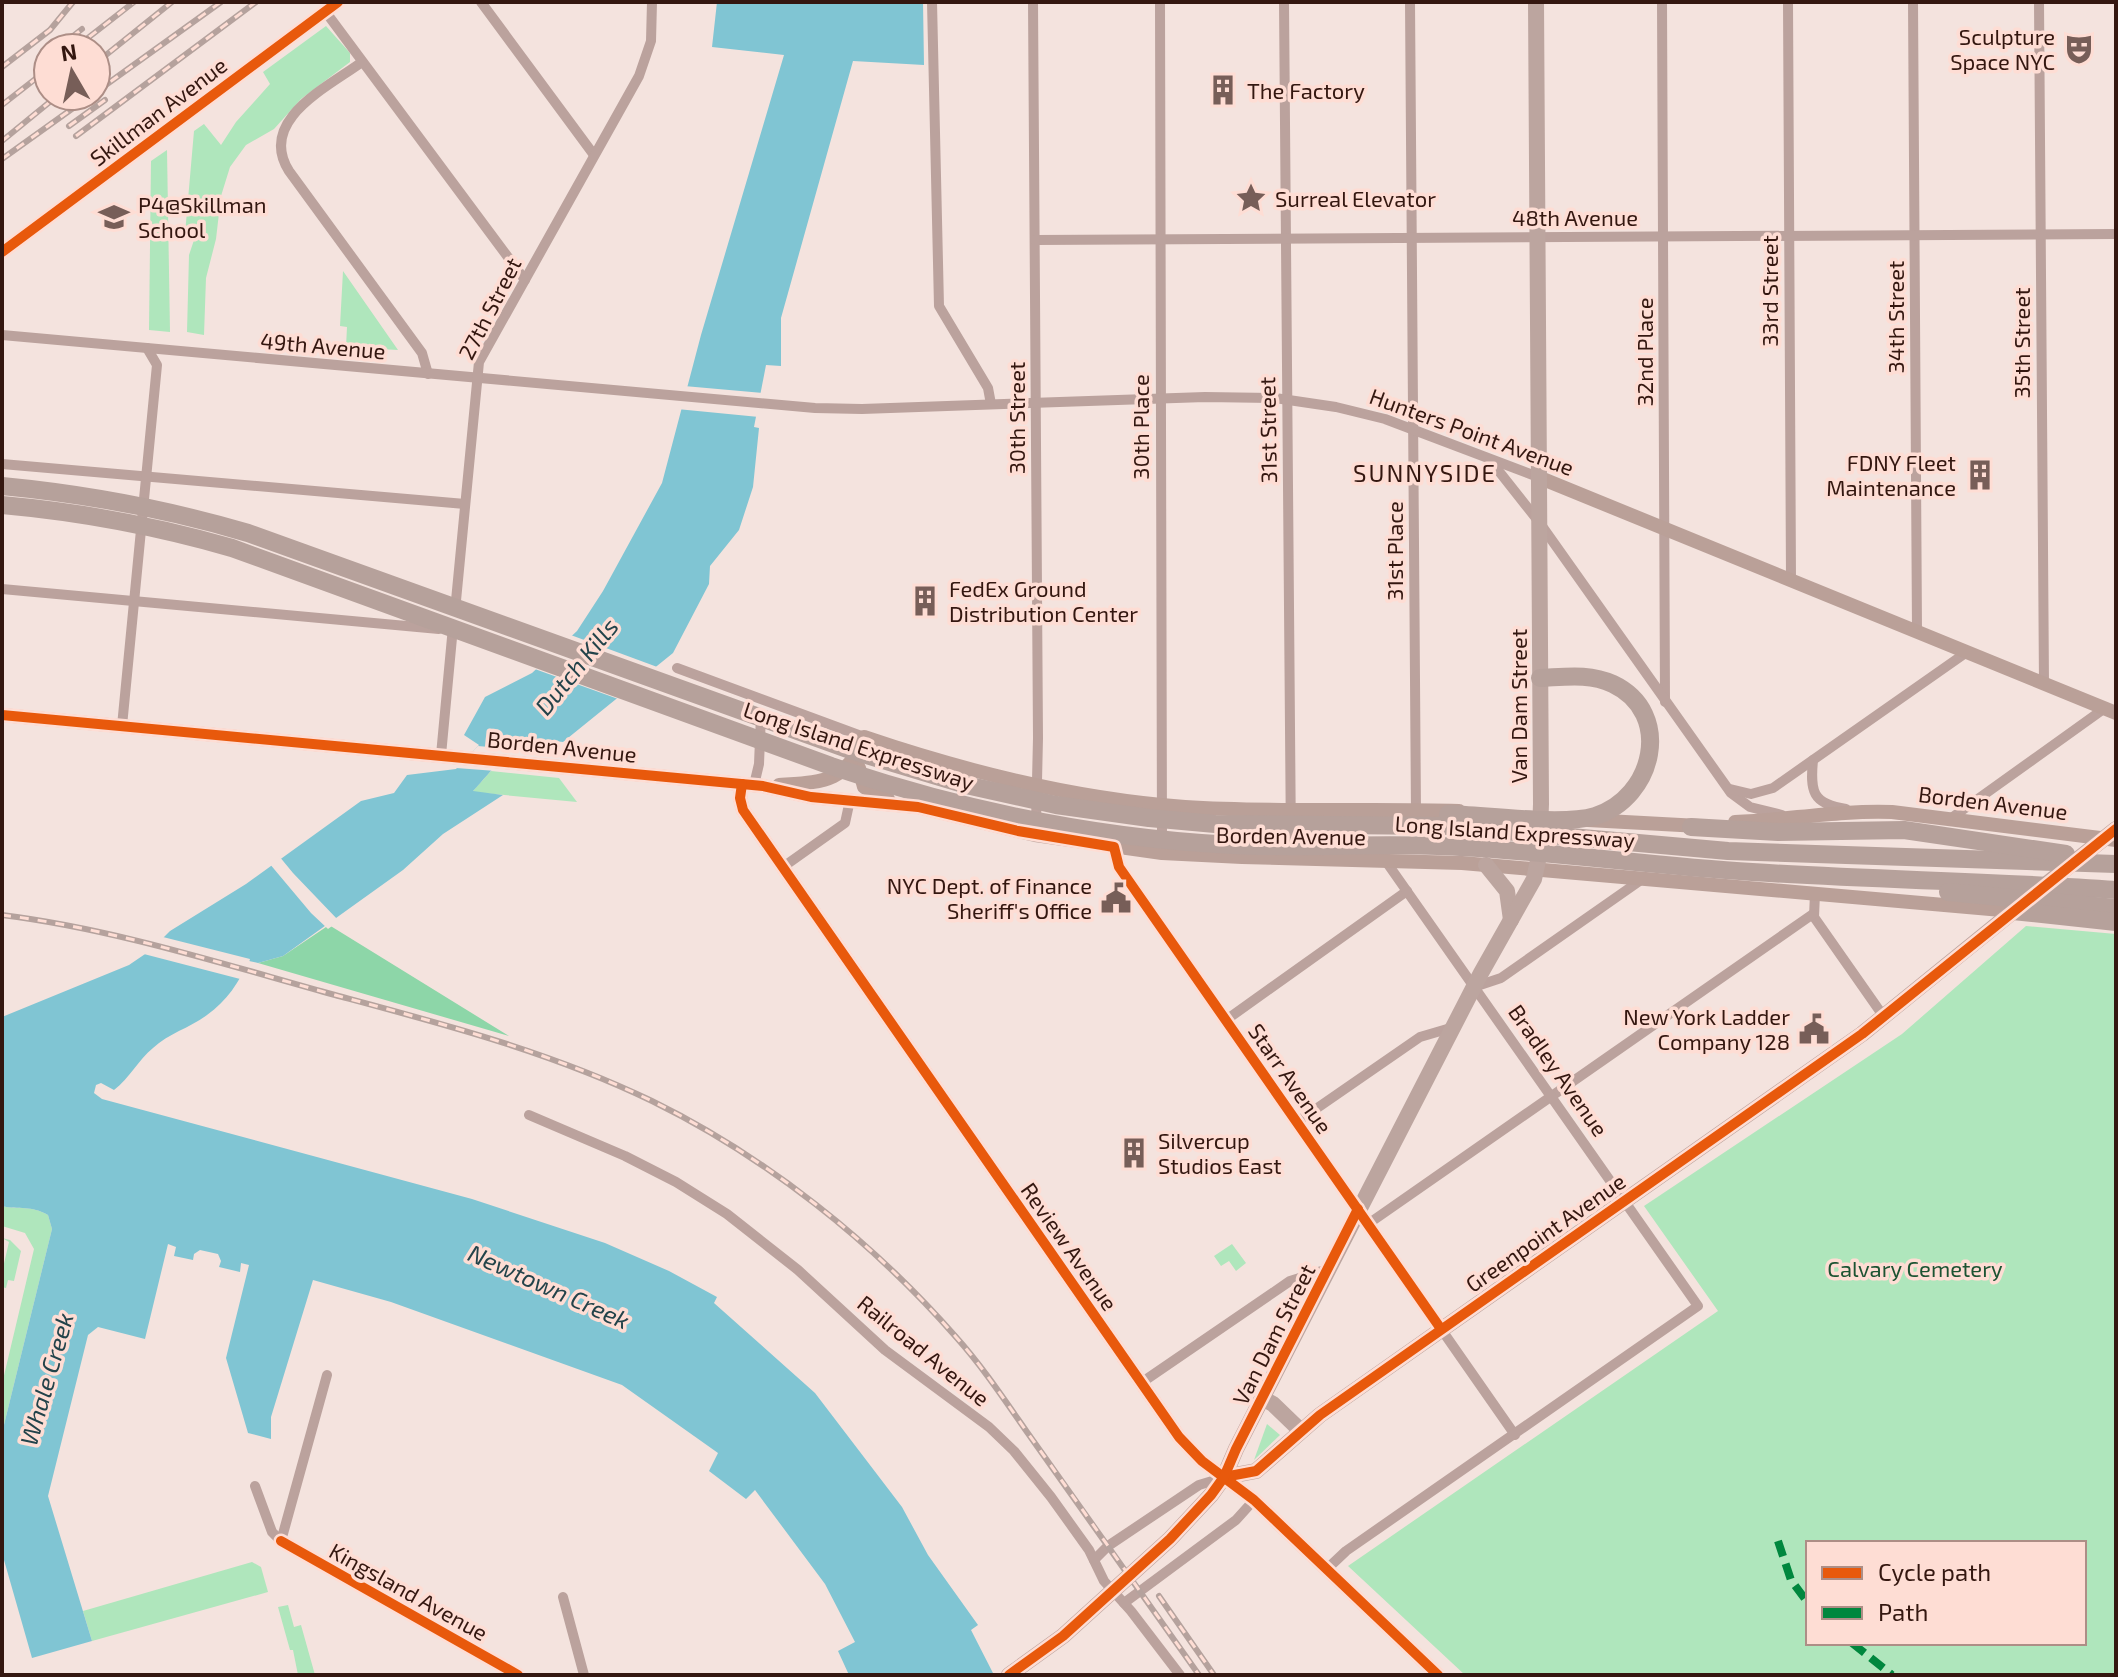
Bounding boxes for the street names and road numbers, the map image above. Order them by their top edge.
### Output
street label: Skillman Avenue [85,51,231,171]
street label: 48th Avenue [1512,204,1638,230]
street label: 33rd Street [1756,235,1782,347]
street label: 27th Street [452,253,526,363]
street label: 34th Street [1882,261,1908,373]
street label: 35th Street [2008,287,2034,399]
street label: 32nd Place [1631,298,1657,406]
street label: 49th Avenue [259,327,387,363]
street label: 30th Street [1003,362,1029,474]
street label: 30th Place [1127,374,1153,480]
street label: 31st Street [1253,376,1281,484]
street label: Hunters Point Avenue [1366,382,1578,480]
street label: 31st Place [1381,501,1407,601]
street label: Van Dam Street [1505,629,1531,783]
street label: Long Island Expressway [740,695,978,795]
street label: Borden Avenue [486,725,638,767]
street label: Borden Avenue [1917,780,2069,824]
street label: Long Island Expressway [1394,810,1636,852]
street label: Borden Avenue [1216,821,1366,849]
street label: Bradley Avenue [1504,999,1614,1141]
street label: Starr Avenue [1244,1018,1338,1138]
street label: Greenpoint Avenue [1460,1167,1630,1297]
street label: Review Avenue [1016,1177,1124,1315]
street label: Van Dam Street [1226,1259,1320,1409]
street label: Railroad Avenue [853,1289,995,1411]
street label: Kingsland Avenue [325,1537,493,1645]

